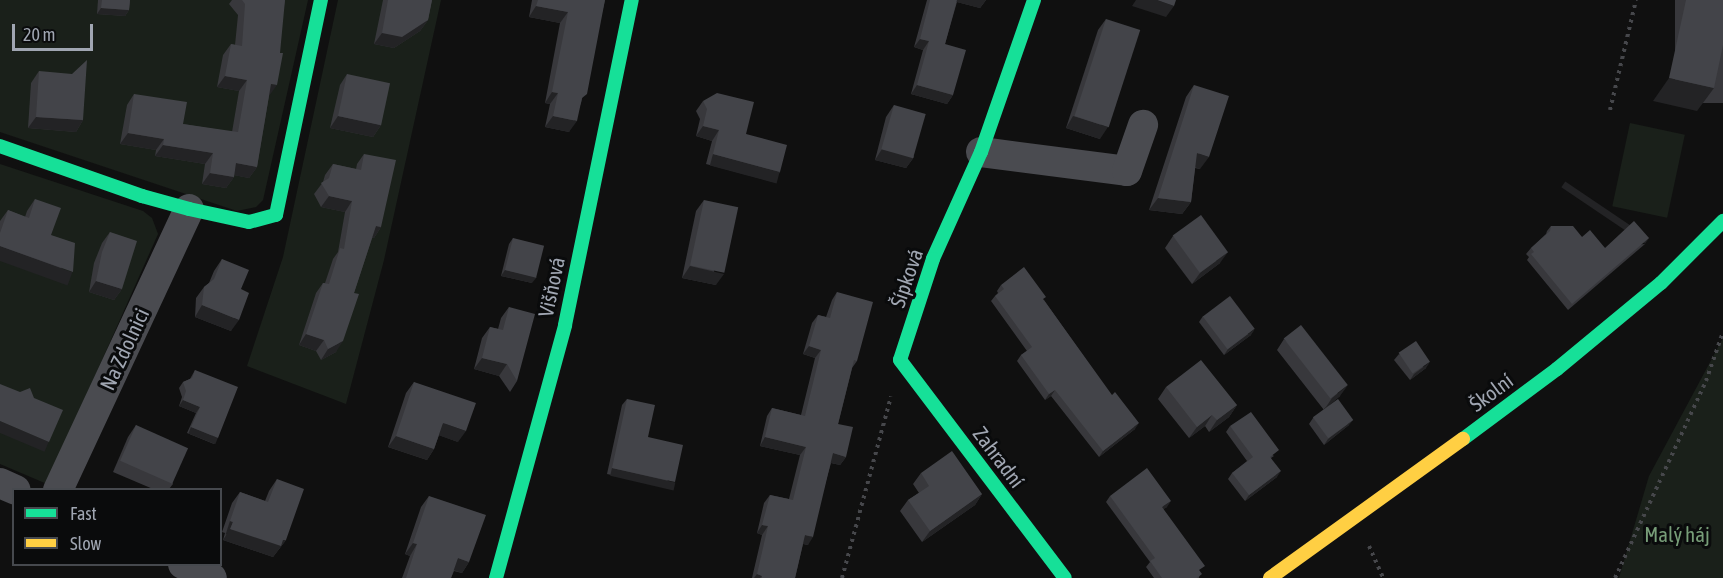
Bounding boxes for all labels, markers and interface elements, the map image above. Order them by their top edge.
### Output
scale bar [15,12,96,50]
text: 20 m [23,24,55,45]
street label: Šípková [884,245,928,311]
street label: Višňová [532,255,570,319]
street label: Na Zdolnici [94,304,154,394]
street label: Školní [1464,367,1518,417]
street label: Zahradní [968,422,1030,492]
legend [12,488,222,566]
text: Fast [70,503,97,524]
park label: Malý háj [1644,521,1710,547]
text: Slow [70,533,101,554]

